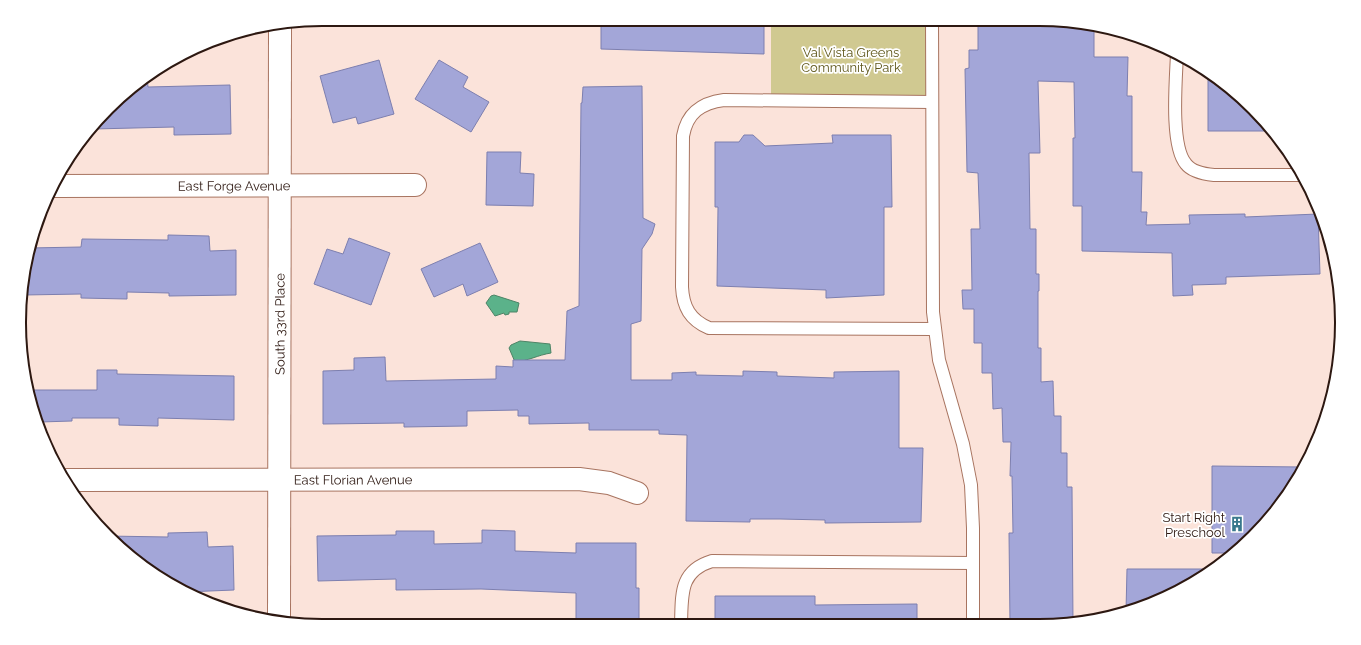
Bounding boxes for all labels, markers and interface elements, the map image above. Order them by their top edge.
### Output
park label: Val Vista Greens Community Park [801,45,901,75]
street label: East Forge Avenue [178,178,291,193]
street label: South 33rd Place [272,273,287,375]
street label: East Florian Avenue [294,472,413,487]
place label: Start Right Preschool [1162,510,1226,540]
building icon: Start Right Preschool [1228,515,1246,533]

